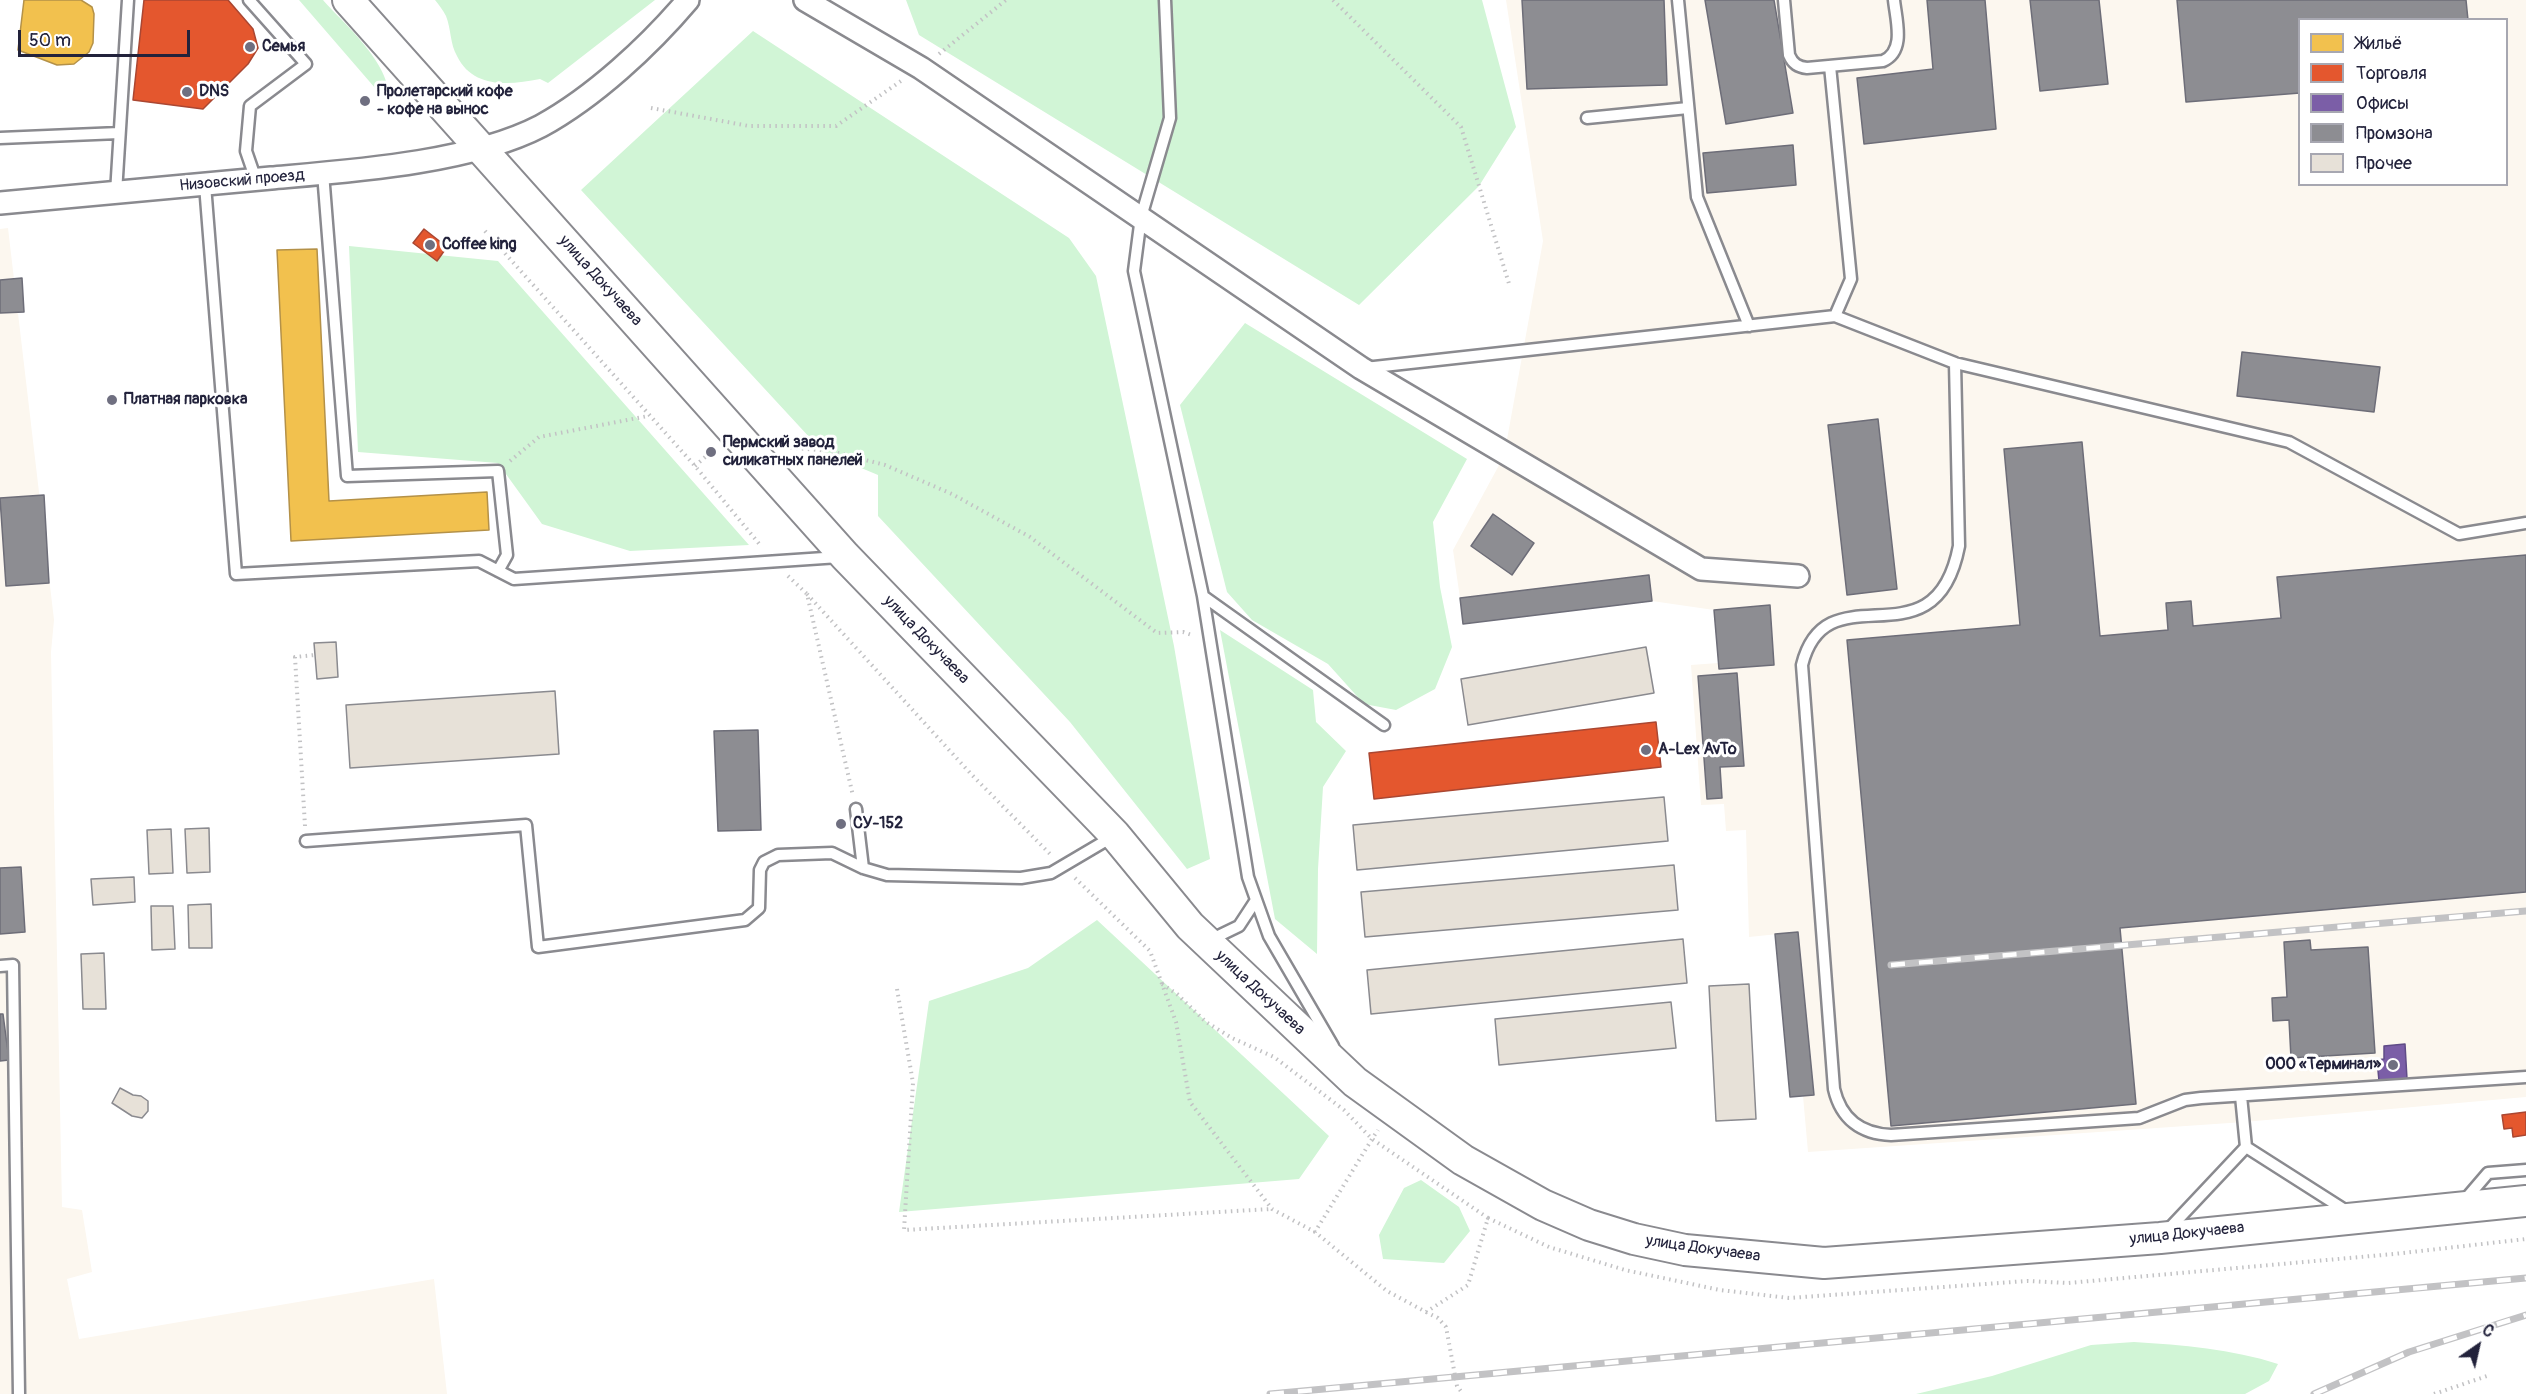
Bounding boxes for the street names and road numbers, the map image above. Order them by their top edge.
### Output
street label: Низовский проезд [179,166,305,196]
street label: улица Докучаева [554,232,646,330]
street label: улица Докучаева [879,592,973,688]
street label: улица Докучаева [1211,947,1309,1039]
street label: улица Докучаева [2129,1218,2245,1250]
street label: улица Докучаева [1645,1231,1761,1267]

